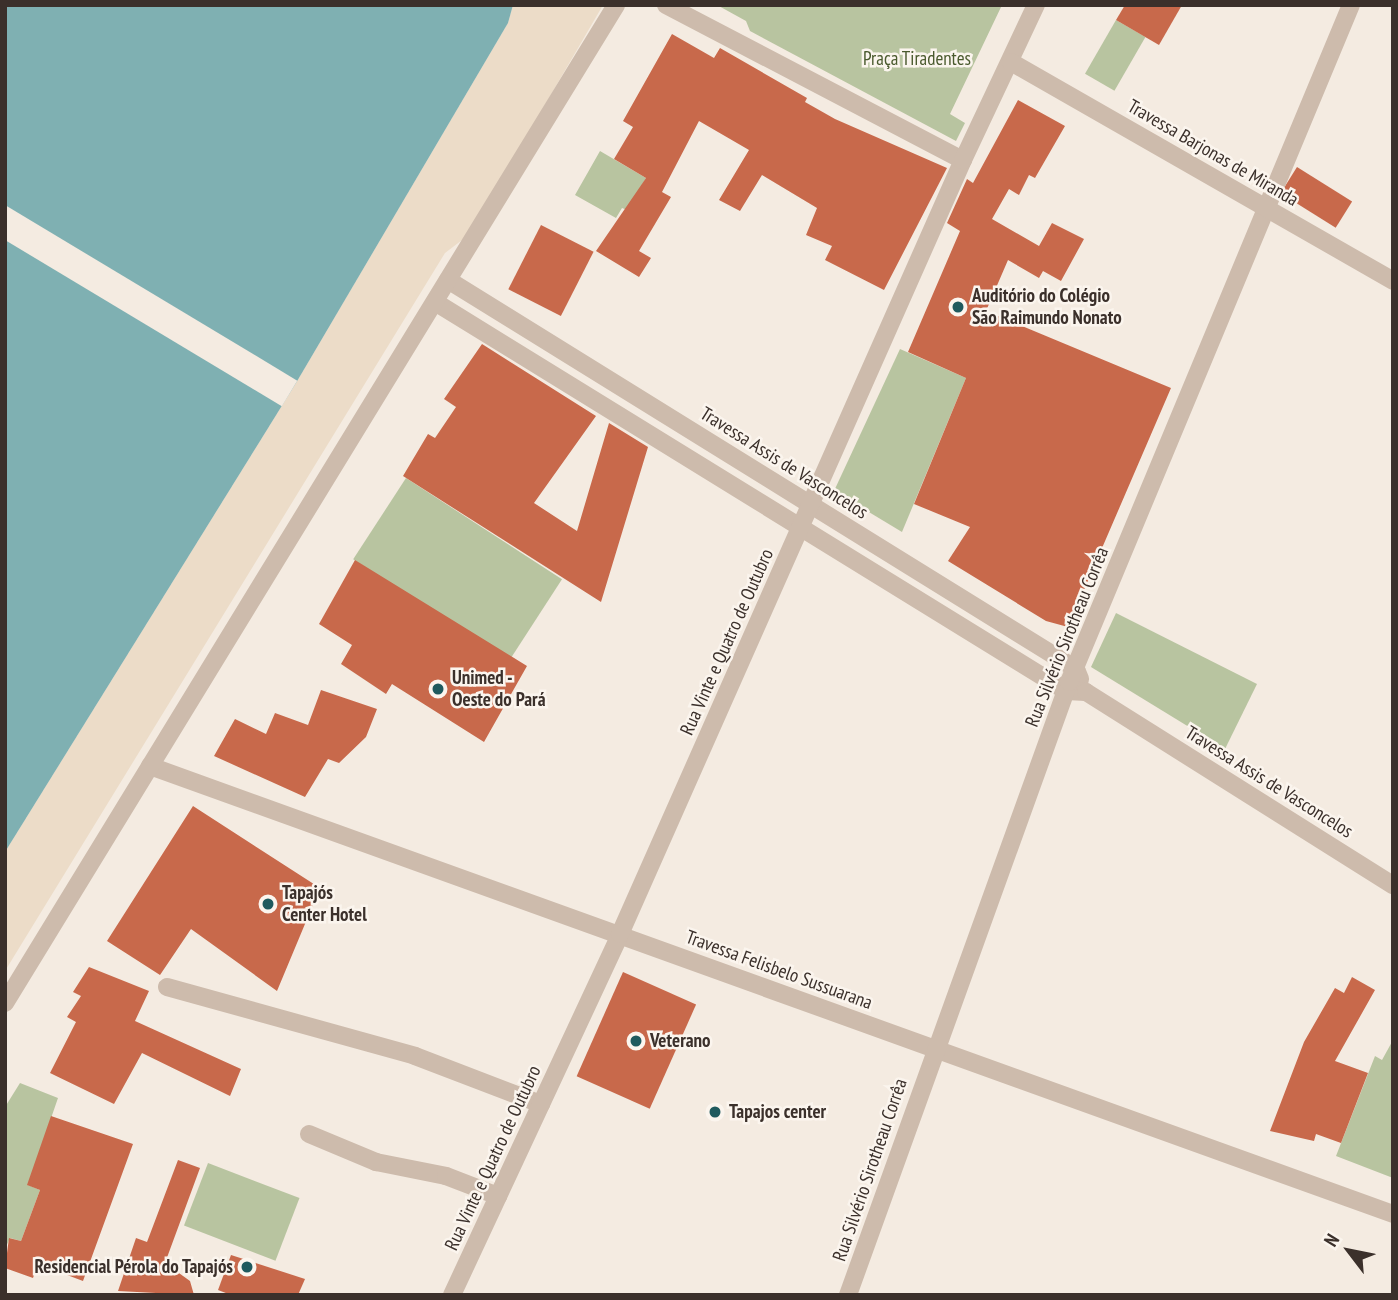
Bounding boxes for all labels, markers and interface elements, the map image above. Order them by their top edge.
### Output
park label: Praça Tiradentes [863,48,971,70]
street label: Travessa Barjonas de Miranda [1124,95,1302,211]
place label: Auditório do Colégio São Raimundo Nonato [972,285,1122,329]
marker: Auditório do Colégio São Raimundo Nonato [950,299,966,315]
street label: Travessa Assis de Vasconcelos [696,402,872,524]
street label: Rua Silvério Sirotheau Corrêa [1021,544,1113,730]
street label: Rua Vinte e Quatro de Outubro [676,545,778,739]
place label: Unimed - Oeste do Pará [452,667,546,711]
marker: Unimed - Oeste do Pará [430,681,446,697]
street label: Travessa Assis de Vasconcelos [1181,721,1357,843]
place label: Tapajós Center Hotel [282,882,367,926]
marker: Tapajós Center Hotel [260,896,276,912]
street label: Travessa Felisbelo Sussuarana [683,926,875,1014]
place label: Veterano [650,1030,711,1052]
marker: Veterano [628,1033,644,1049]
street label: Rua Vinte e Quatro de Outubro [440,1062,546,1254]
street label: Rua Silvério Sirotheau Corrêa [828,1076,912,1264]
place label: Tapajos center [729,1101,826,1123]
marker: Tapajos center [707,1104,723,1120]
north arrow [1314,1216,1384,1286]
text: N [1318,1229,1344,1251]
place label: Residencial Pérola do Tapajós [34,1256,233,1278]
marker: Residencial Pérola do Tapajós [239,1259,255,1275]

